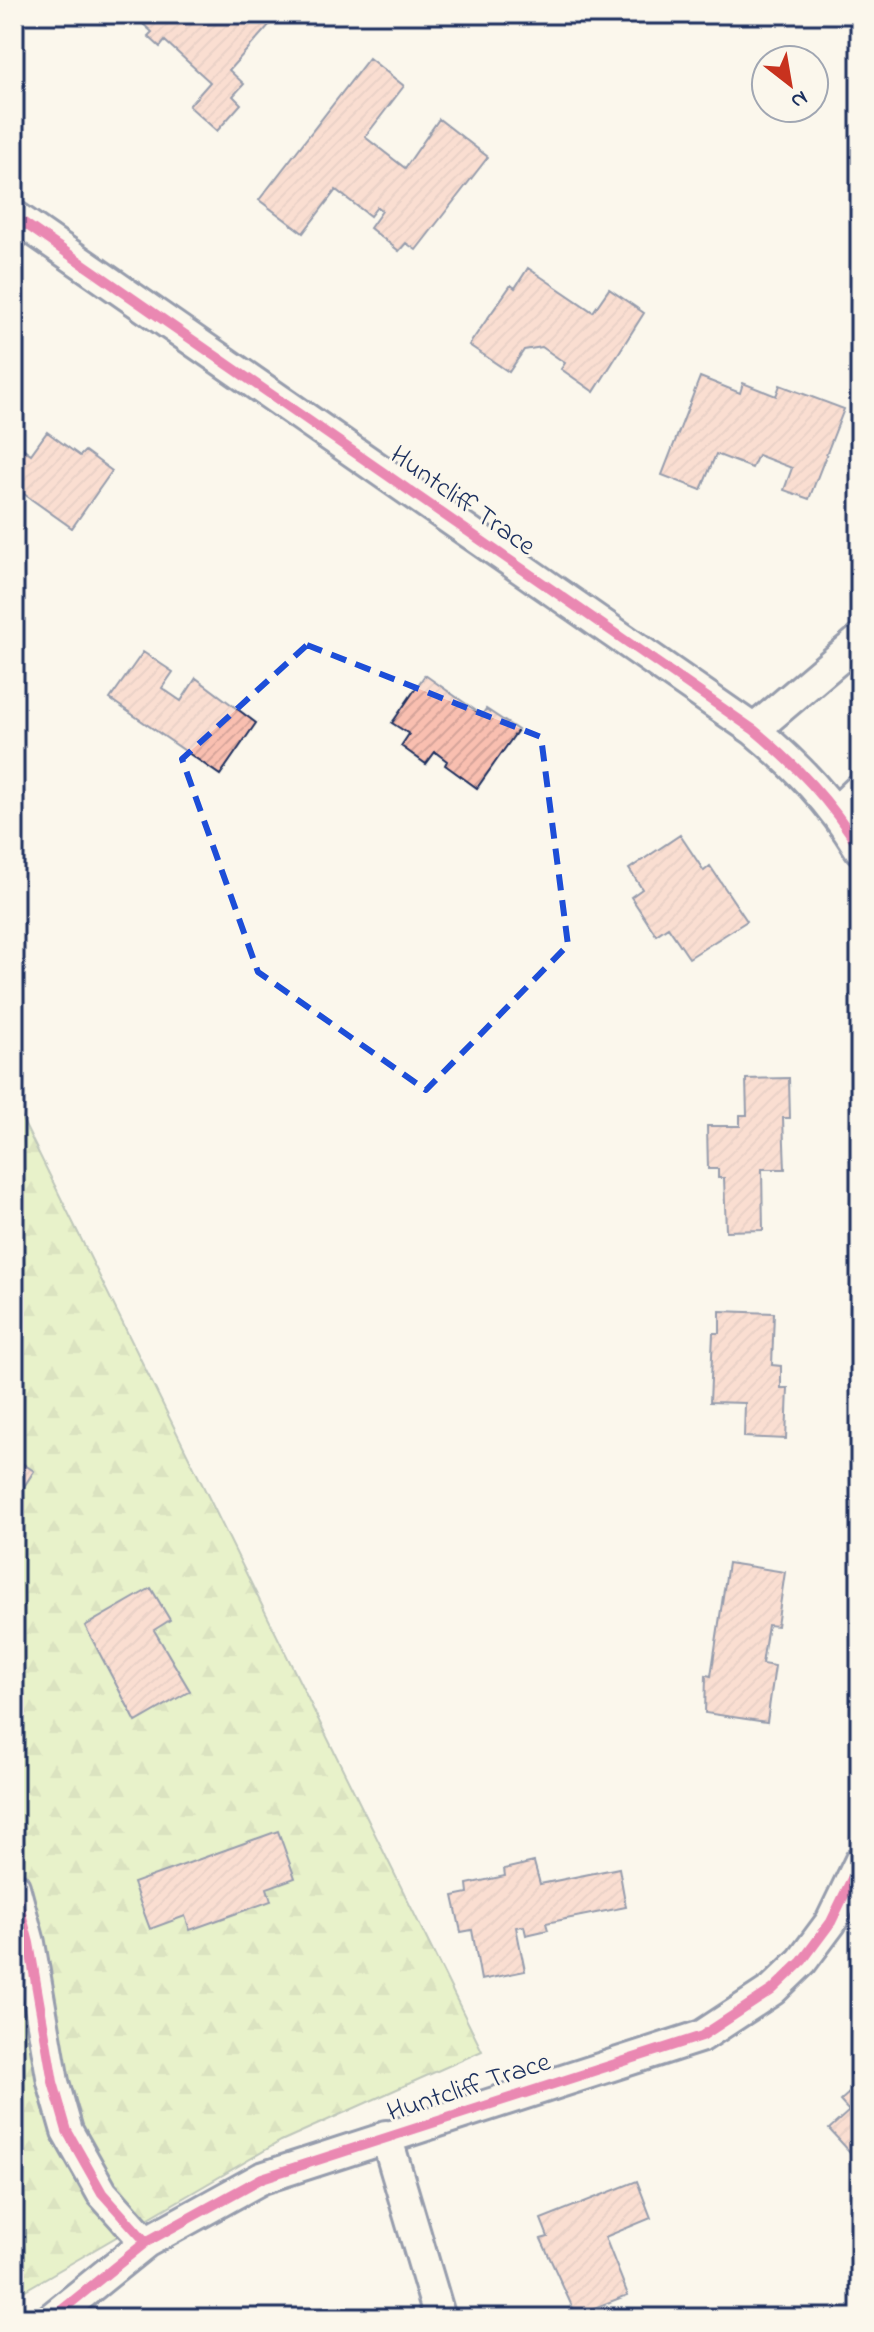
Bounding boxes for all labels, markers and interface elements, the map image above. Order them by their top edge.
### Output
north arrow [750,44,830,124]
text: N [784,81,813,116]
street label: Huntcliff Trace [381,436,544,568]
street label: Huntcliff Trace [382,2043,556,2134]

